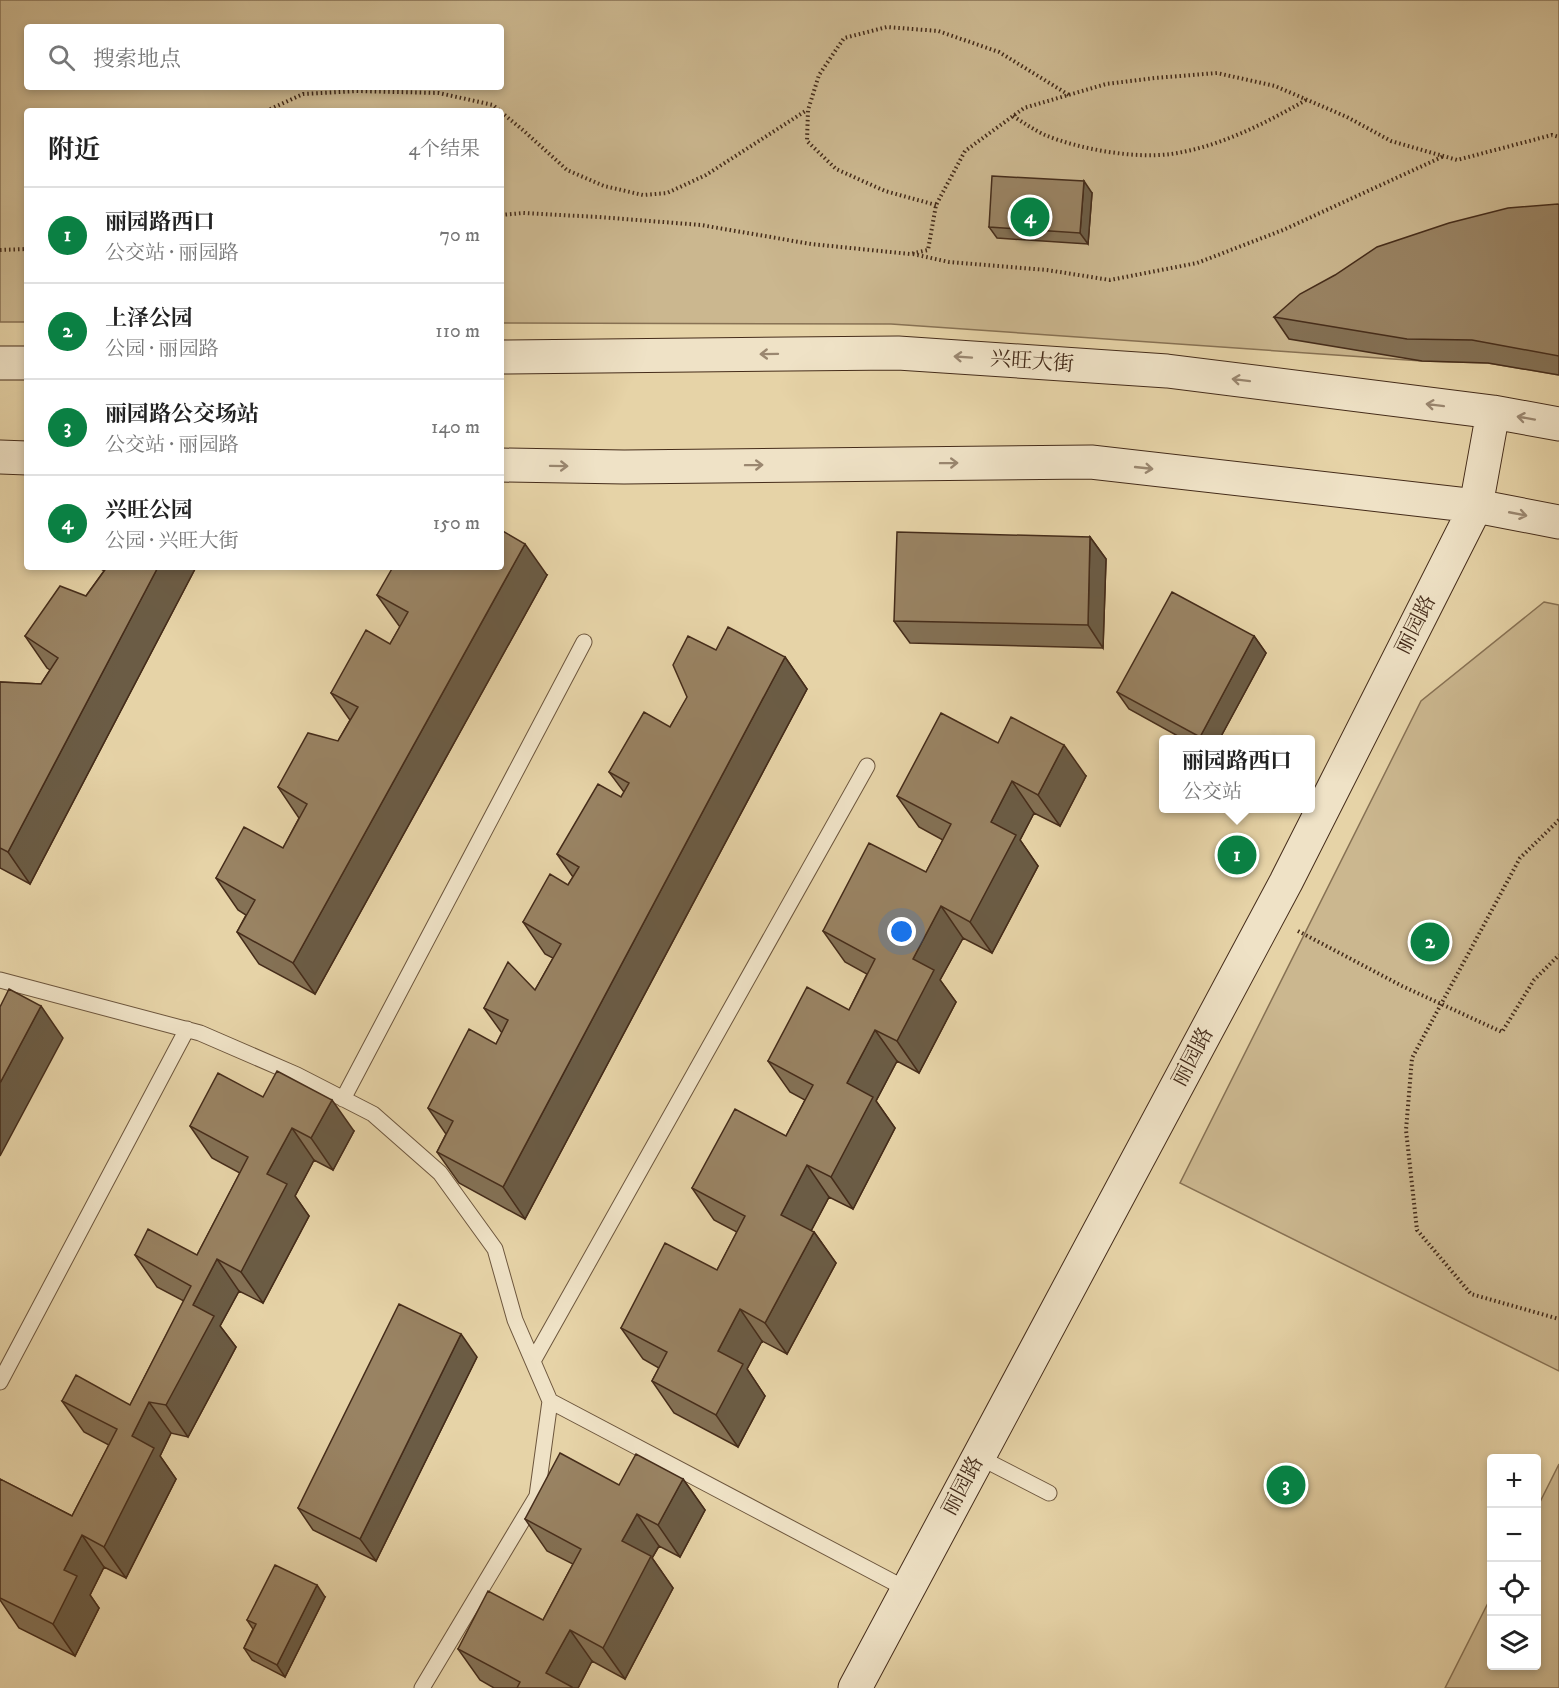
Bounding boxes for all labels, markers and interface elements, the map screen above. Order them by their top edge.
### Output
search box [24,24,504,90]
icon: search [45,41,78,74]
text: 搜索地点 [93,46,181,73]
text: 附近 [48,134,100,167]
text: 4个结果 [408,137,480,162]
pin: 4 [1010,194,1050,240]
text: 丽园路西口 [105,209,215,236]
text: 1 [64,223,71,248]
text: 70 m [439,223,480,248]
text: 公交站 · 丽园路 [105,241,238,266]
text: 上泽公园 [105,305,193,332]
text: 2 [63,319,72,344]
text: 110 m [435,319,480,344]
text: 公园 · 丽园路 [105,337,218,362]
street label: 兴旺大街 [989,346,1075,378]
one-way arrow [759,348,779,360]
one-way arrow [954,351,974,362]
one-way arrow [1232,375,1252,386]
one-way arrow [1425,399,1445,410]
text: 丽园路公交场站 [105,401,259,428]
one-way arrow [1517,412,1536,423]
text: 3 [64,415,71,440]
text: 140 m [431,415,480,440]
text: 公交站 · 丽园路 [105,433,238,458]
one-way arrow [939,457,959,469]
one-way arrow [744,459,764,471]
one-way arrow [549,460,569,471]
one-way arrow [1134,463,1154,474]
text: 兴旺公园 [105,497,193,524]
one-way arrow [1507,509,1527,520]
text: 4 [62,511,73,536]
text: 150 m [433,511,480,536]
text: 公园 · 兴旺大街 [105,529,238,554]
street label: 丽园路 [1390,591,1442,659]
popup [1159,735,1315,813]
text: 丽园路西口 [1182,748,1292,775]
text: 公交站 [1182,780,1242,805]
pin: 1 [1218,832,1256,878]
your location [887,917,916,946]
pin: 2 [1410,920,1450,964]
street label: 丽园路 [1167,1023,1219,1091]
street label: 丽园路 [937,1452,989,1520]
map controls [1487,1454,1541,1670]
button: + [1487,1454,1541,1508]
pin: 3 [1266,1462,1306,1508]
button: − [1487,1508,1541,1562]
button: locate [1487,1562,1541,1616]
button: layers [1487,1616,1541,1670]

